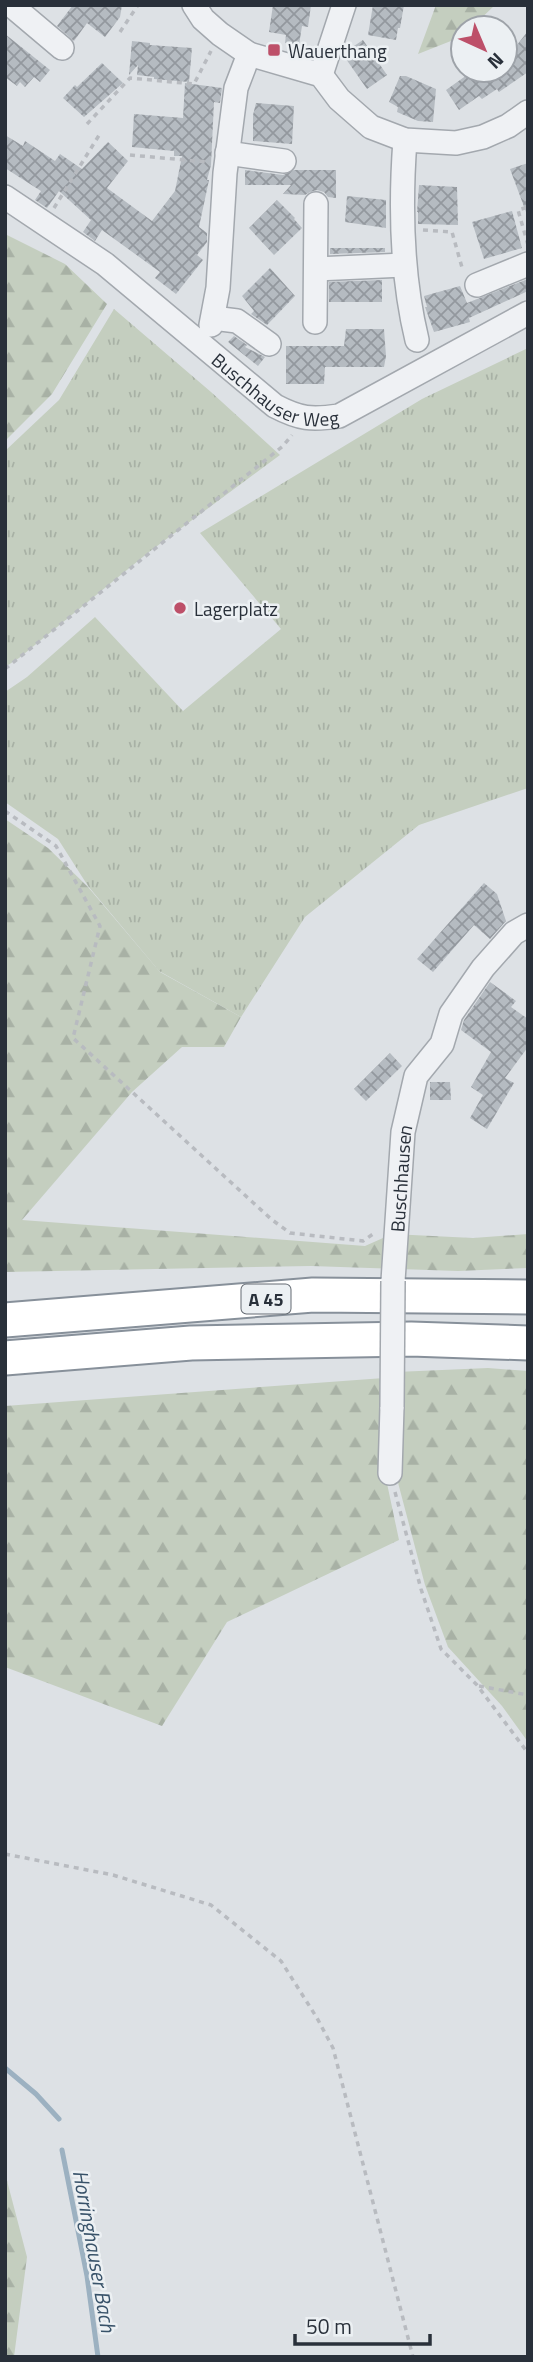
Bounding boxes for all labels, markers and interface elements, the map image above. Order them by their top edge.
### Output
north arrow [449,14,519,84]
place label: Wauerthang [288,36,387,65]
marker: Wauerthang [266,42,282,58]
text: N [481,47,511,77]
street label: Buschhauser Weg [206,345,341,433]
place label: Lagerplatz [194,594,278,623]
marker: Lagerplatz [172,600,188,616]
street label: Buschhausen [382,1121,419,1233]
road number: A 45 [242,1284,290,1314]
water label: Horringhauser Bach [65,2167,125,2335]
scale bar [295,2302,430,2346]
text: 50 m [306,2310,352,2342]

